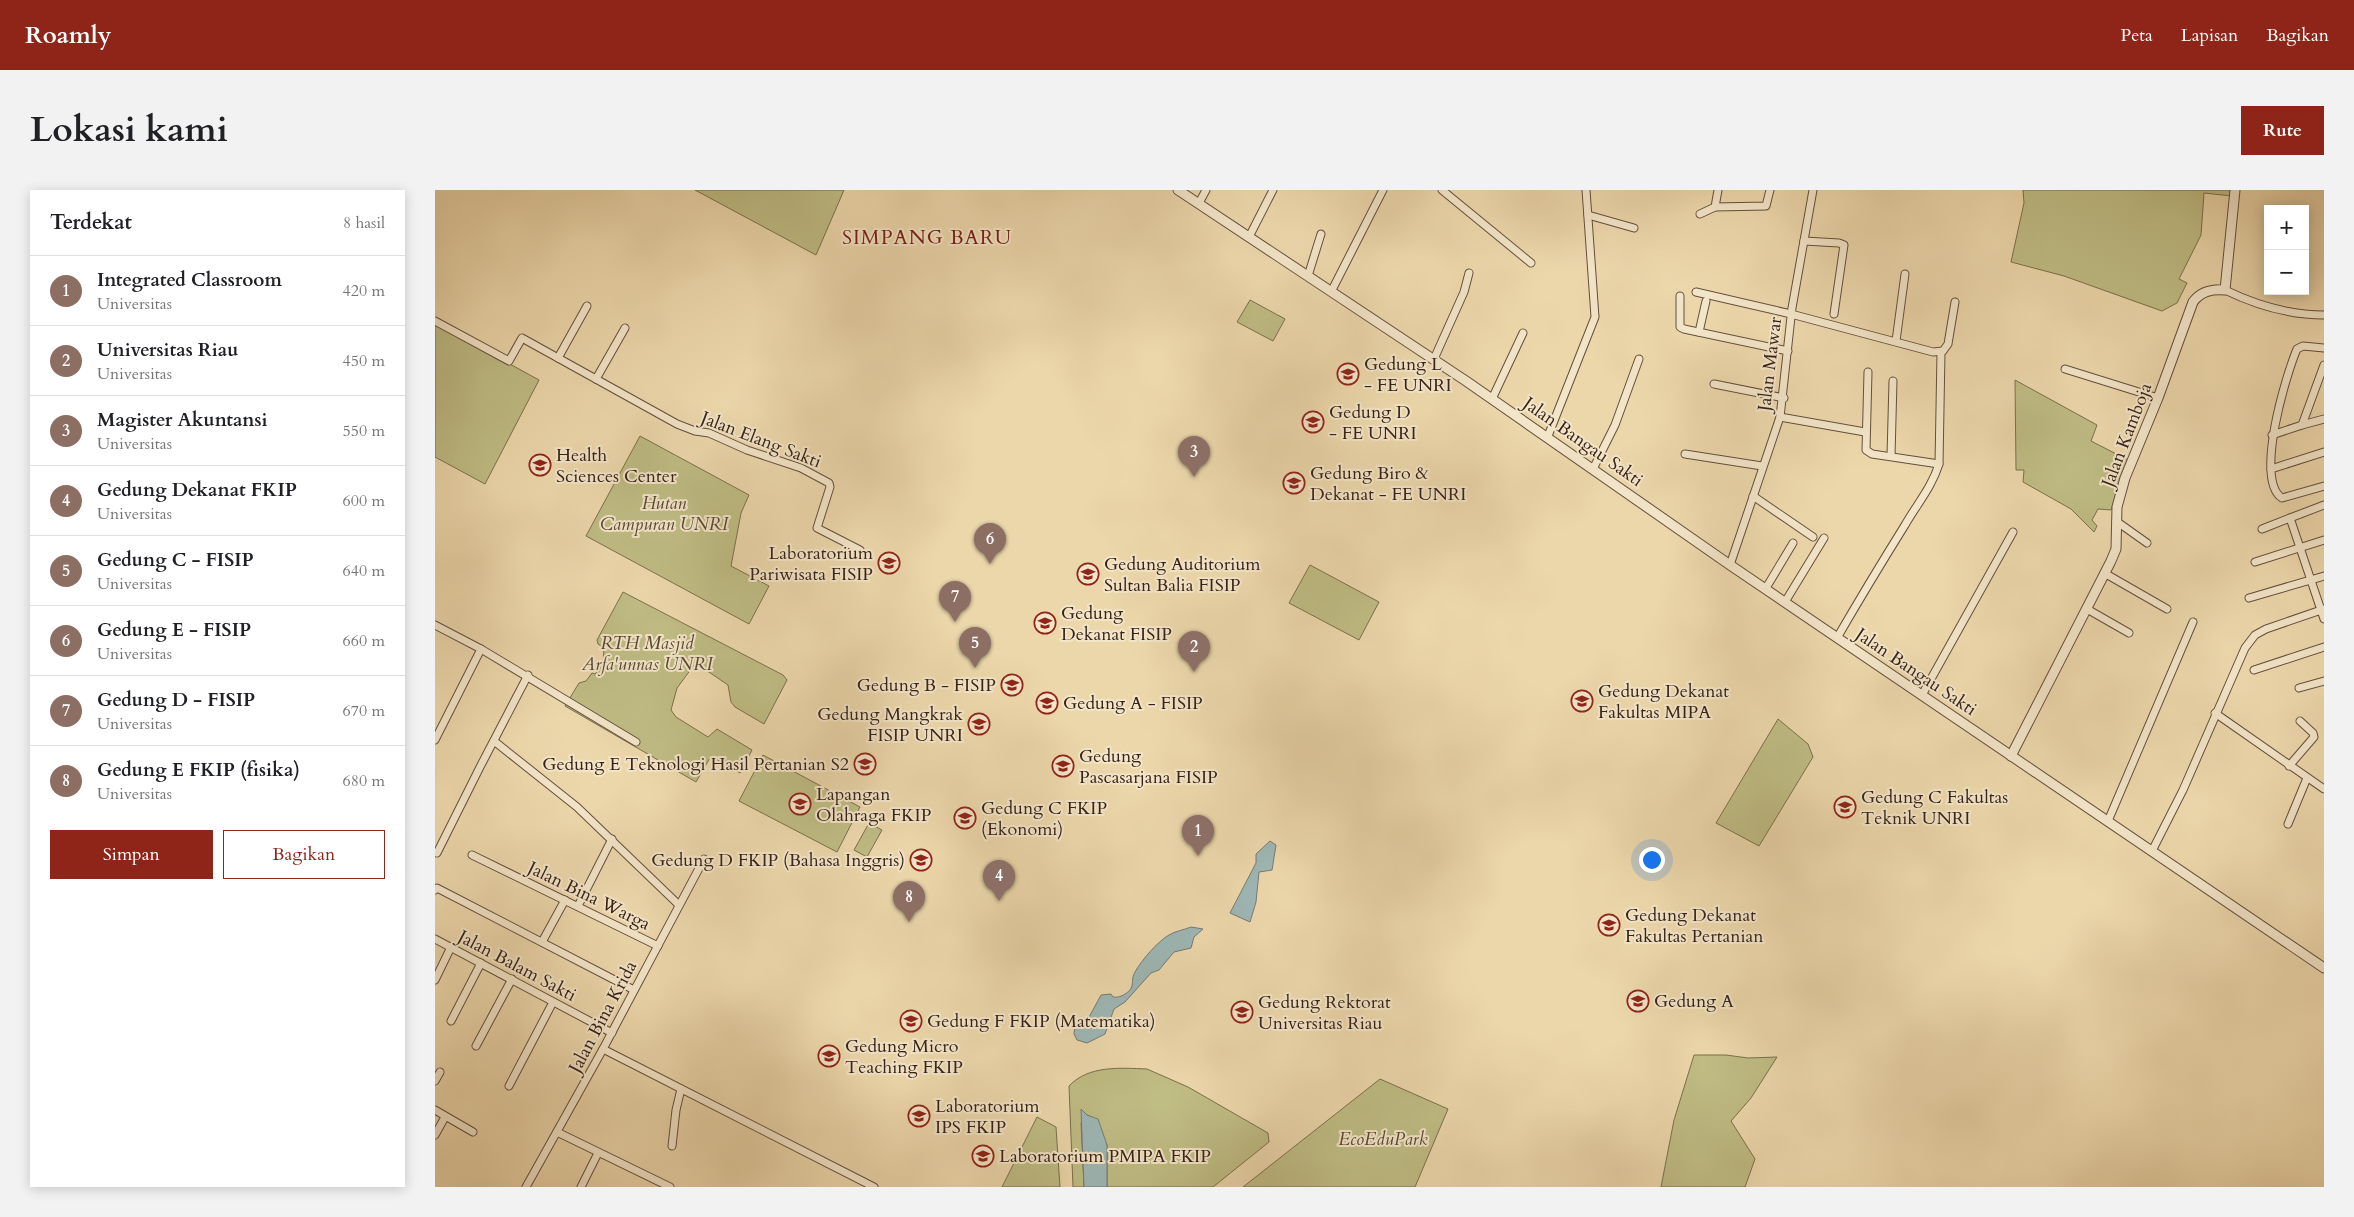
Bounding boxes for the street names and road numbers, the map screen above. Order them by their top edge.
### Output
street label: Jalan Mawar [1751,315,1788,416]
street label: Jalan Kamboja [2095,379,2158,494]
street label: Jalan Bangau Sakti [1516,390,1648,493]
street label: Jalan Elang Sakti [694,404,825,474]
street label: Jalan Bangau Sakti [1848,620,1982,722]
street label: Jalan Bina Warga [521,854,655,937]
street label: Jalan Balam Sakti [451,923,581,1008]
street label: Jalan Bina Krida [561,956,643,1080]

